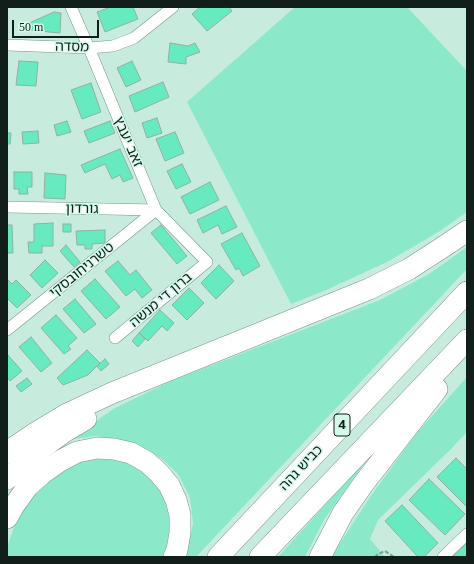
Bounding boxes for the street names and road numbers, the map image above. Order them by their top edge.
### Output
street label: מסדה [55,38,89,56]
street label: זאב יעבץ [110,114,146,170]
street label: גורדון [65,200,99,218]
street label: טשרניחובסקי [46,239,118,301]
street label: ברון די מנשה [126,269,196,331]
road number: 4 [334,414,350,436]
street label: כביש גהה [276,442,326,494]

